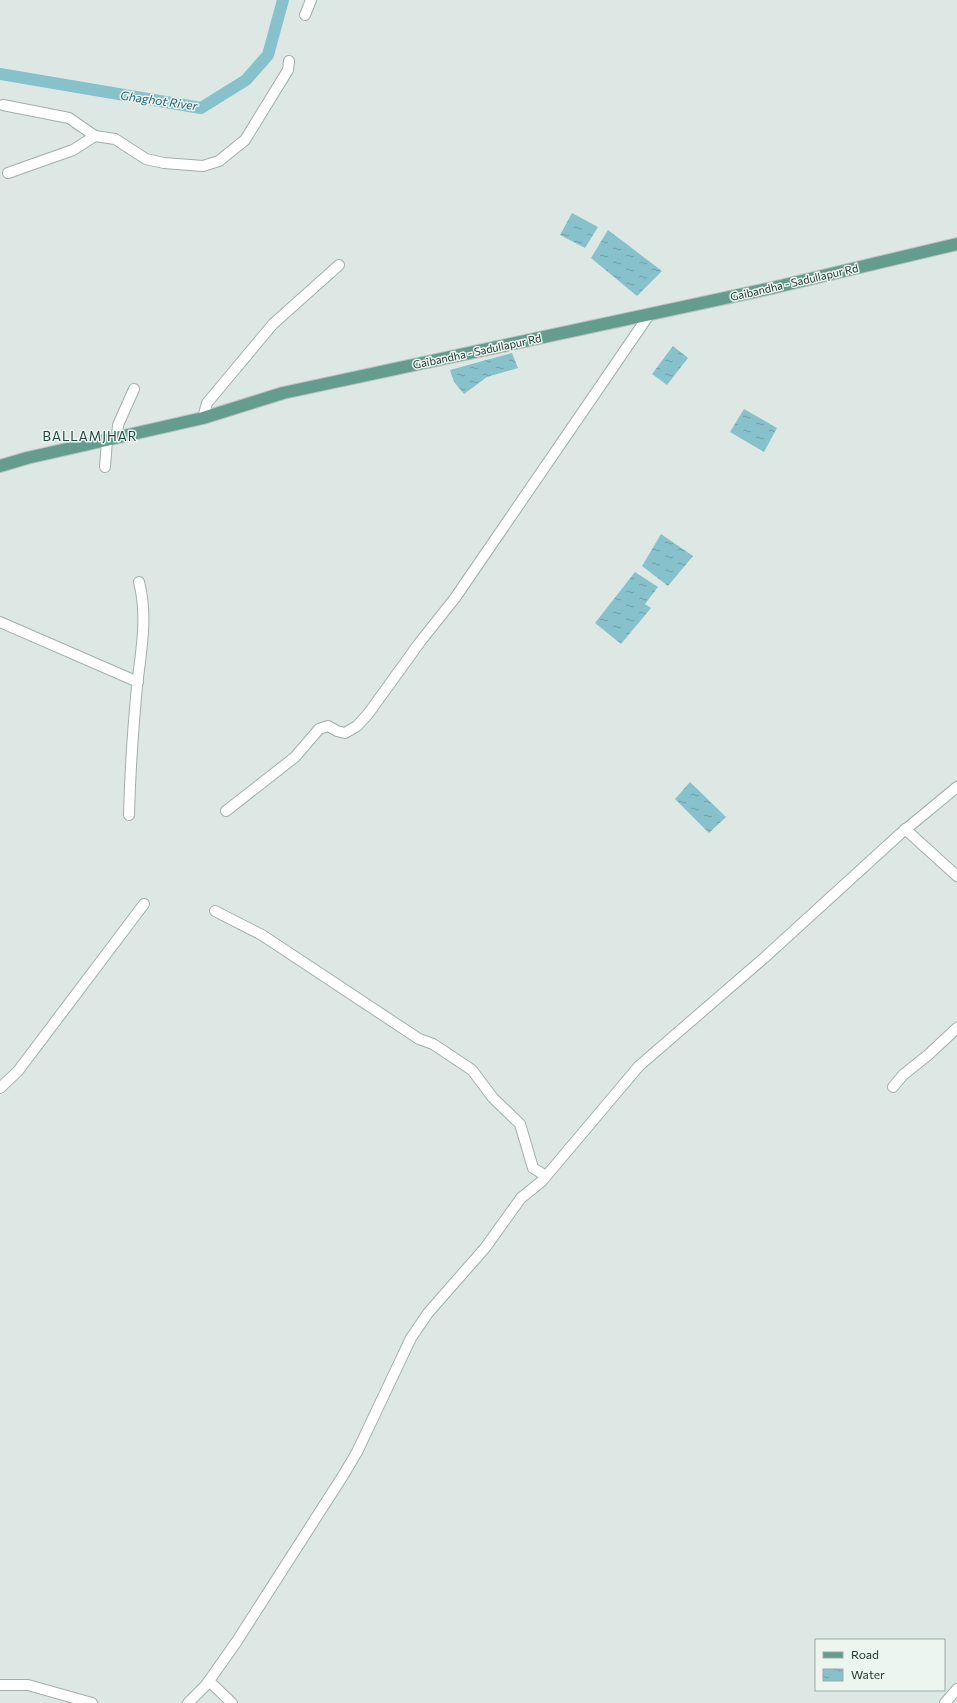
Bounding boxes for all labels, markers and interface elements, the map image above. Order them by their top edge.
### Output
water label: Ghaghot River [119,88,200,113]
street label: Gaibandha - Sadullapur Rd [729,261,859,303]
street label: Gaibandha - Sadullapur Rd [412,331,542,371]
district label: BALLAMJHAR [43,428,137,444]
legend [815,1639,945,1691]
text: Road [851,1647,879,1661]
text: Water [851,1667,885,1681]

